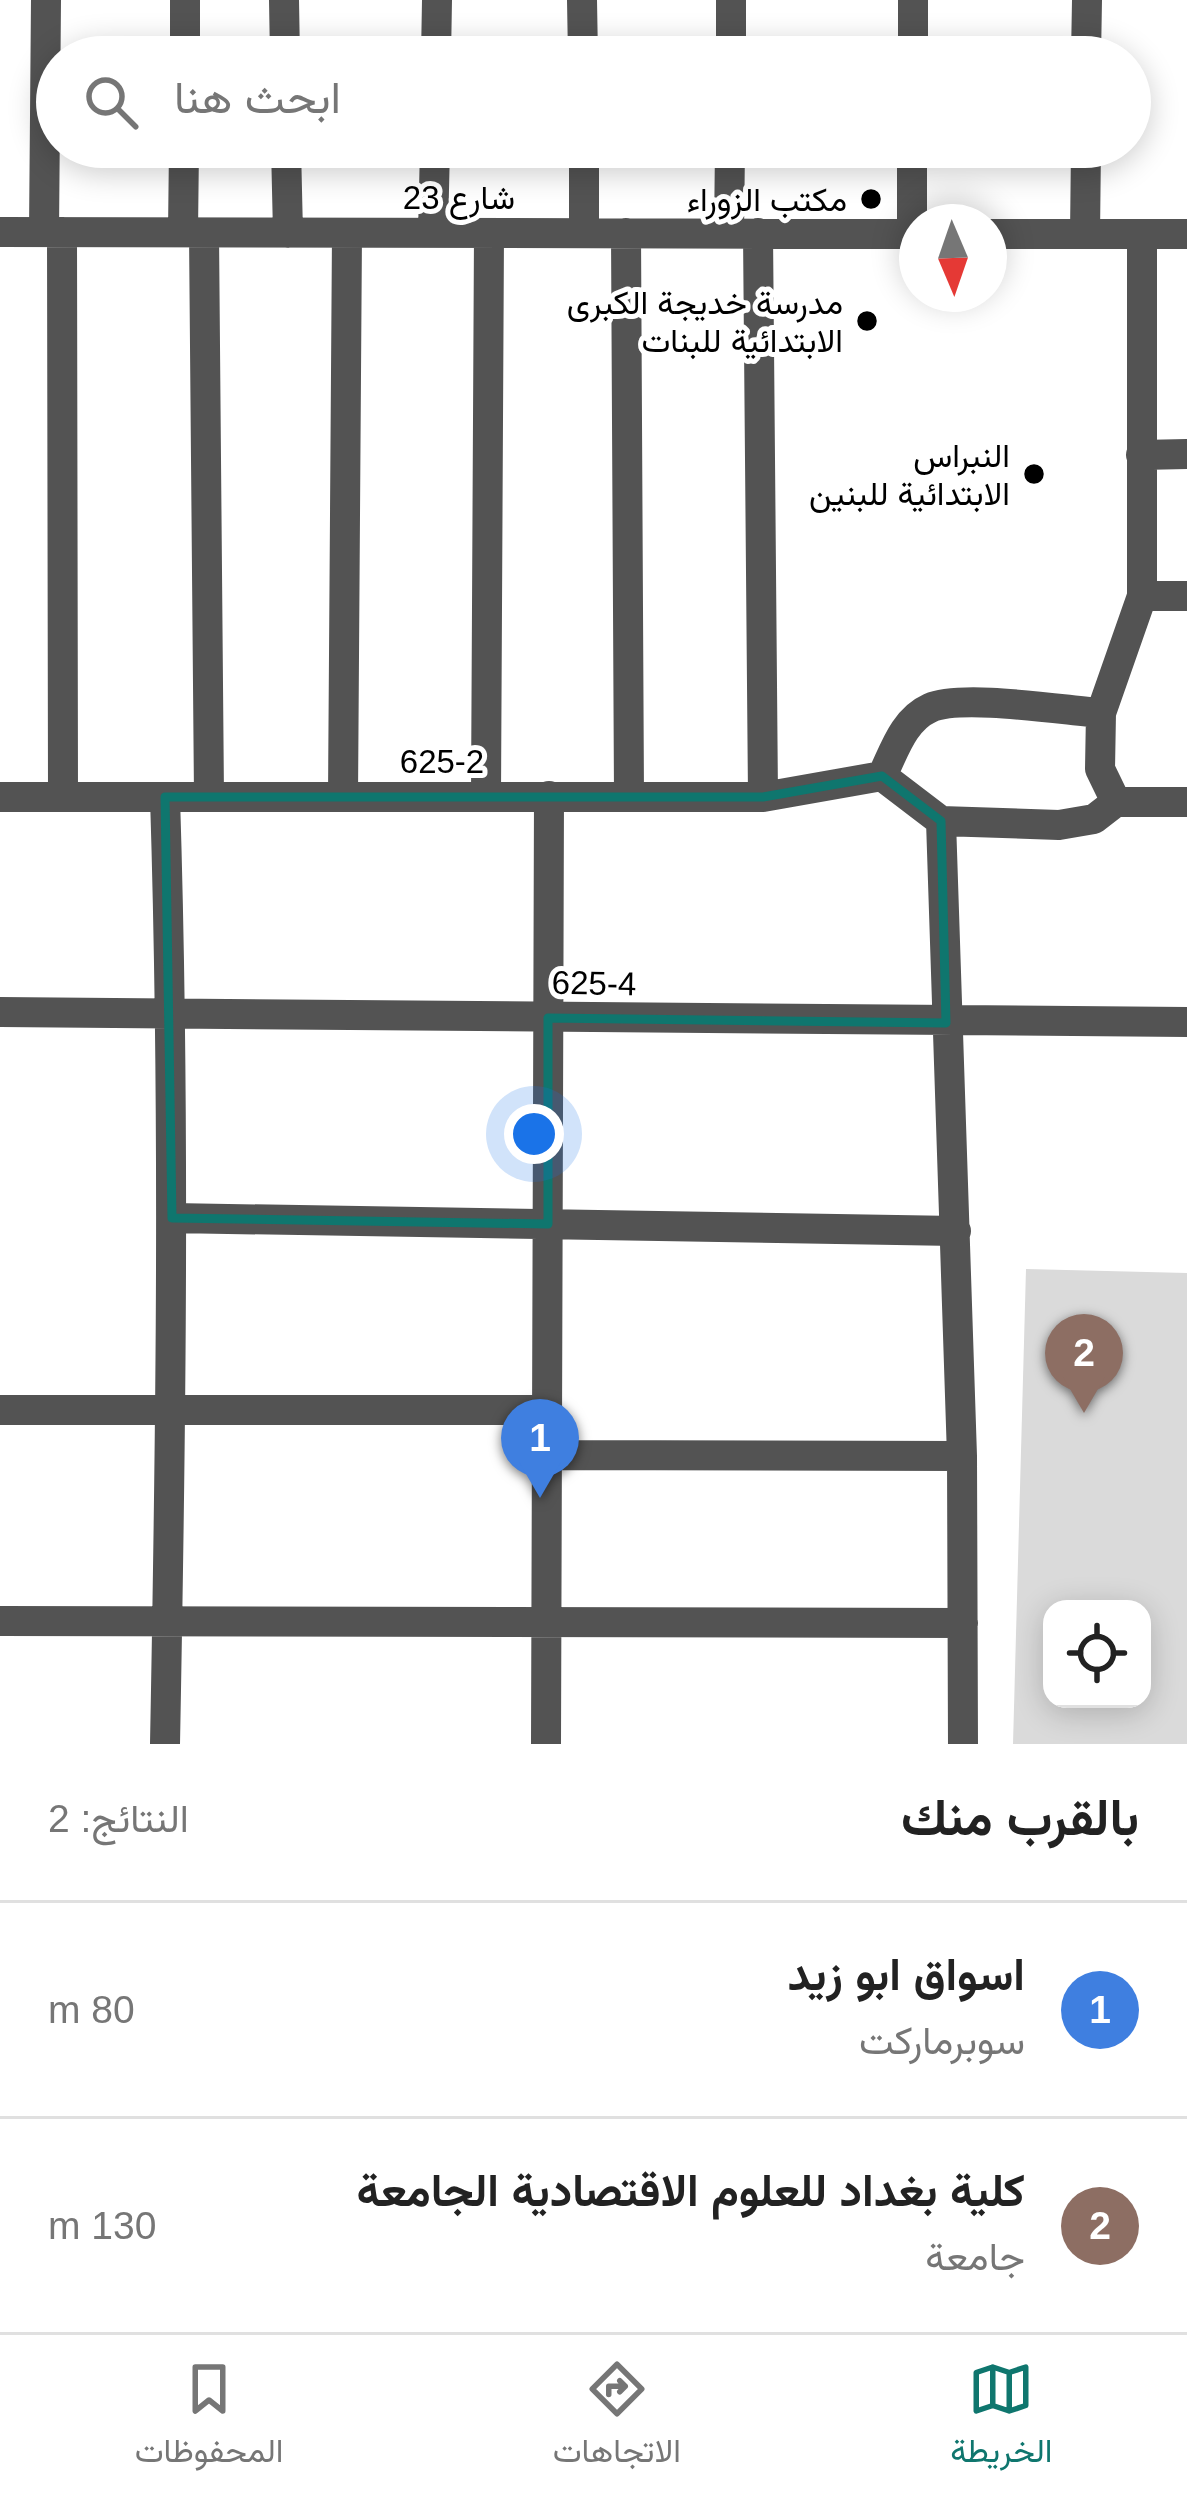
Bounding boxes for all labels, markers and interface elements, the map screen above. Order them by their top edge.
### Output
search box [36,36,1151,168]
icon: search [78,69,144,135]
text: ابحث هنا [174,72,341,123]
street label: شارع 23 [403,179,515,220]
place label: مكتب الزوراء [687,181,847,220]
marker: مكتب الزوراء [858,186,884,212]
north arrow [899,204,1007,312]
place label: مدرسة خديجة الكبرى الابتدائية للبنات [567,284,843,360]
marker: مدرسة خديجة الكبرى الابتدائية للبنات [854,308,880,334]
place label: النبراس الابتدائية للبنين [809,437,1010,513]
marker: النبراس الابتدائية للبنين [1021,461,1047,487]
street label: 625-2 [400,743,484,780]
street label: 625-4 [551,964,637,1002]
your location [504,1104,564,1164]
pin: 2 [1045,1314,1123,1413]
pin: 1 [501,1399,579,1498]
map controls [1043,1600,1151,1708]
button: locate [1043,1600,1151,1708]
text: بالقرب منك [901,1789,1139,1846]
text: النتائج: 2 [48,1797,189,1840]
text: اسواق ابو زيد [788,1949,1025,2000]
text: 80 m [48,1988,135,2031]
text: 1 [1089,1988,1111,2031]
text: سوبرماركت [859,2019,1025,2062]
text: كلية بغداد للعلوم الاقتصادية الجامعة [357,2165,1025,2216]
text: 130 m [48,2204,156,2247]
text: 2 [1089,2204,1111,2247]
text: جامعة [925,2235,1025,2278]
tab: المحفوظات [135,2356,283,2480]
tab: الاتجاهات [553,2356,681,2480]
tab: الخريطة [950,2356,1052,2480]

